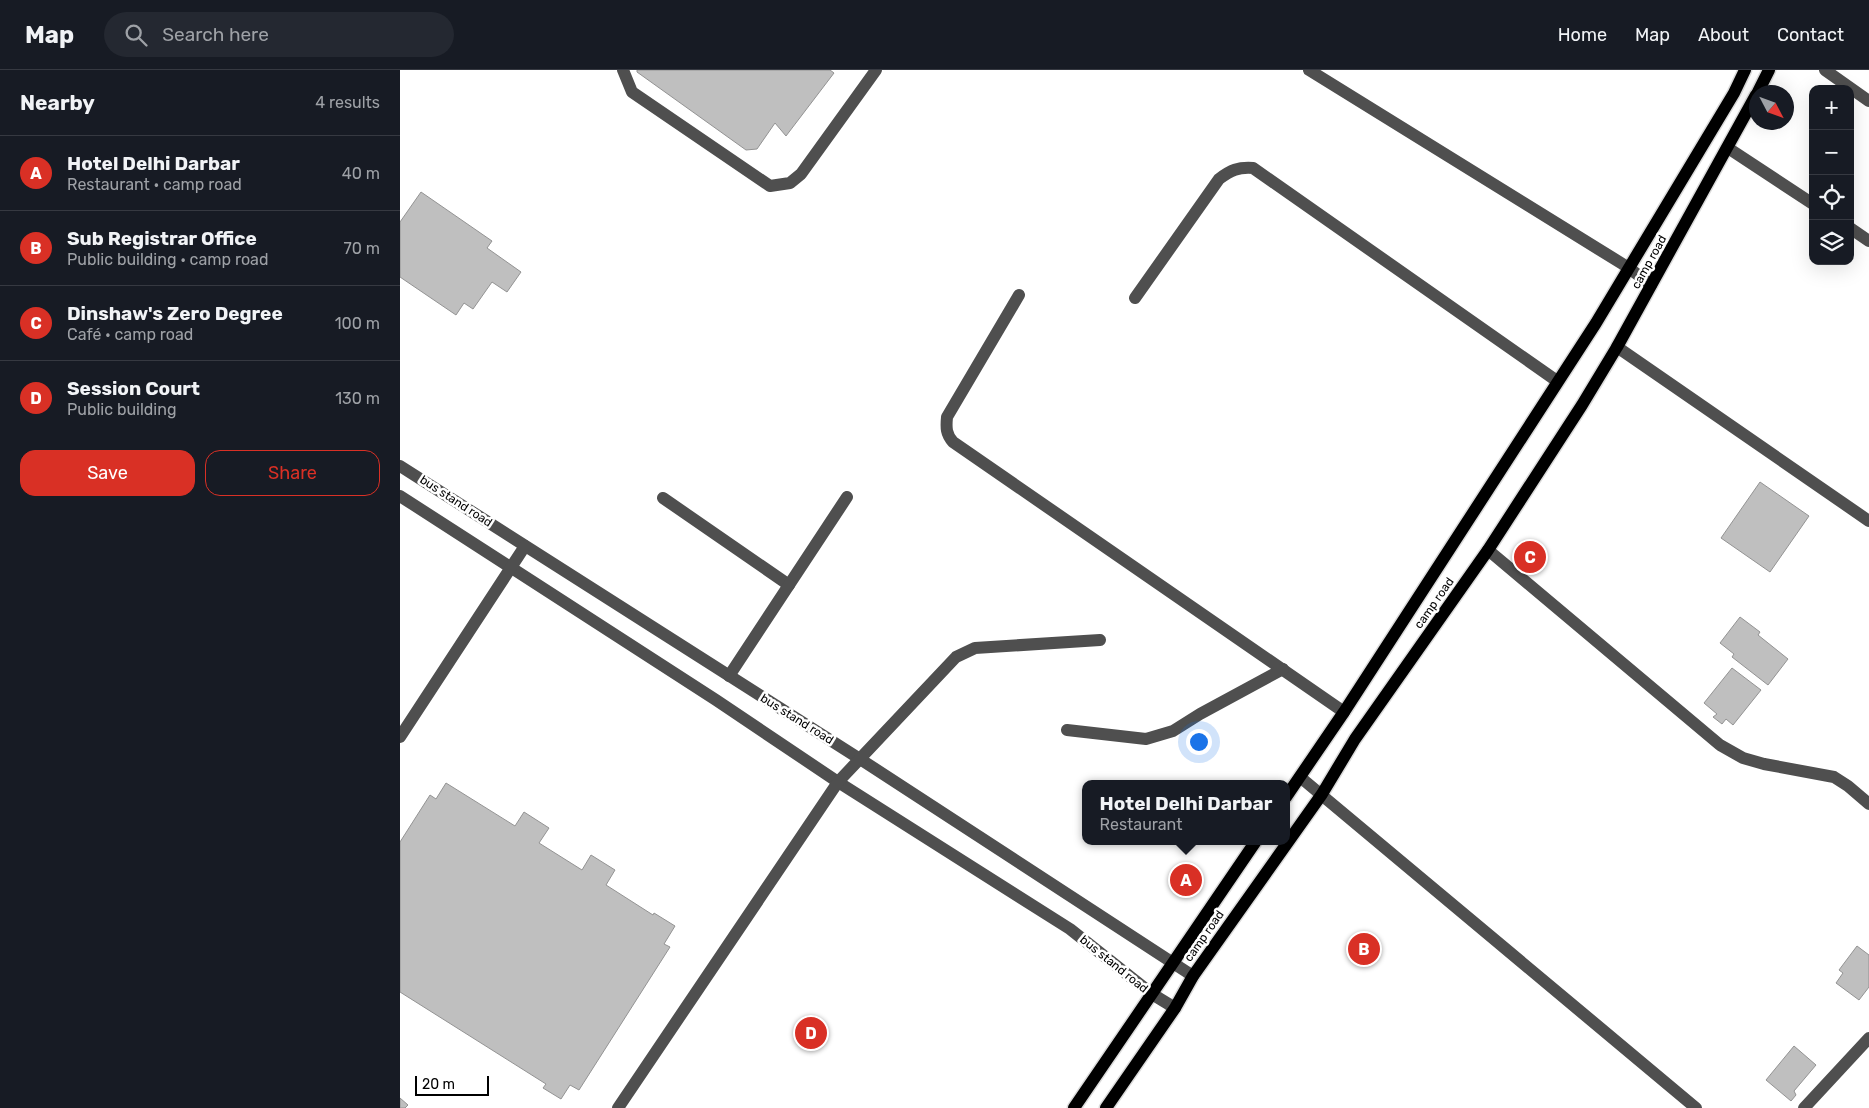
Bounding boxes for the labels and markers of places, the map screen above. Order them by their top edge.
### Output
pin: C [1514,538,1546,576]
pin: A [1170,861,1202,899]
pin: B [1348,930,1380,968]
pin: D [795,1014,827,1052]

